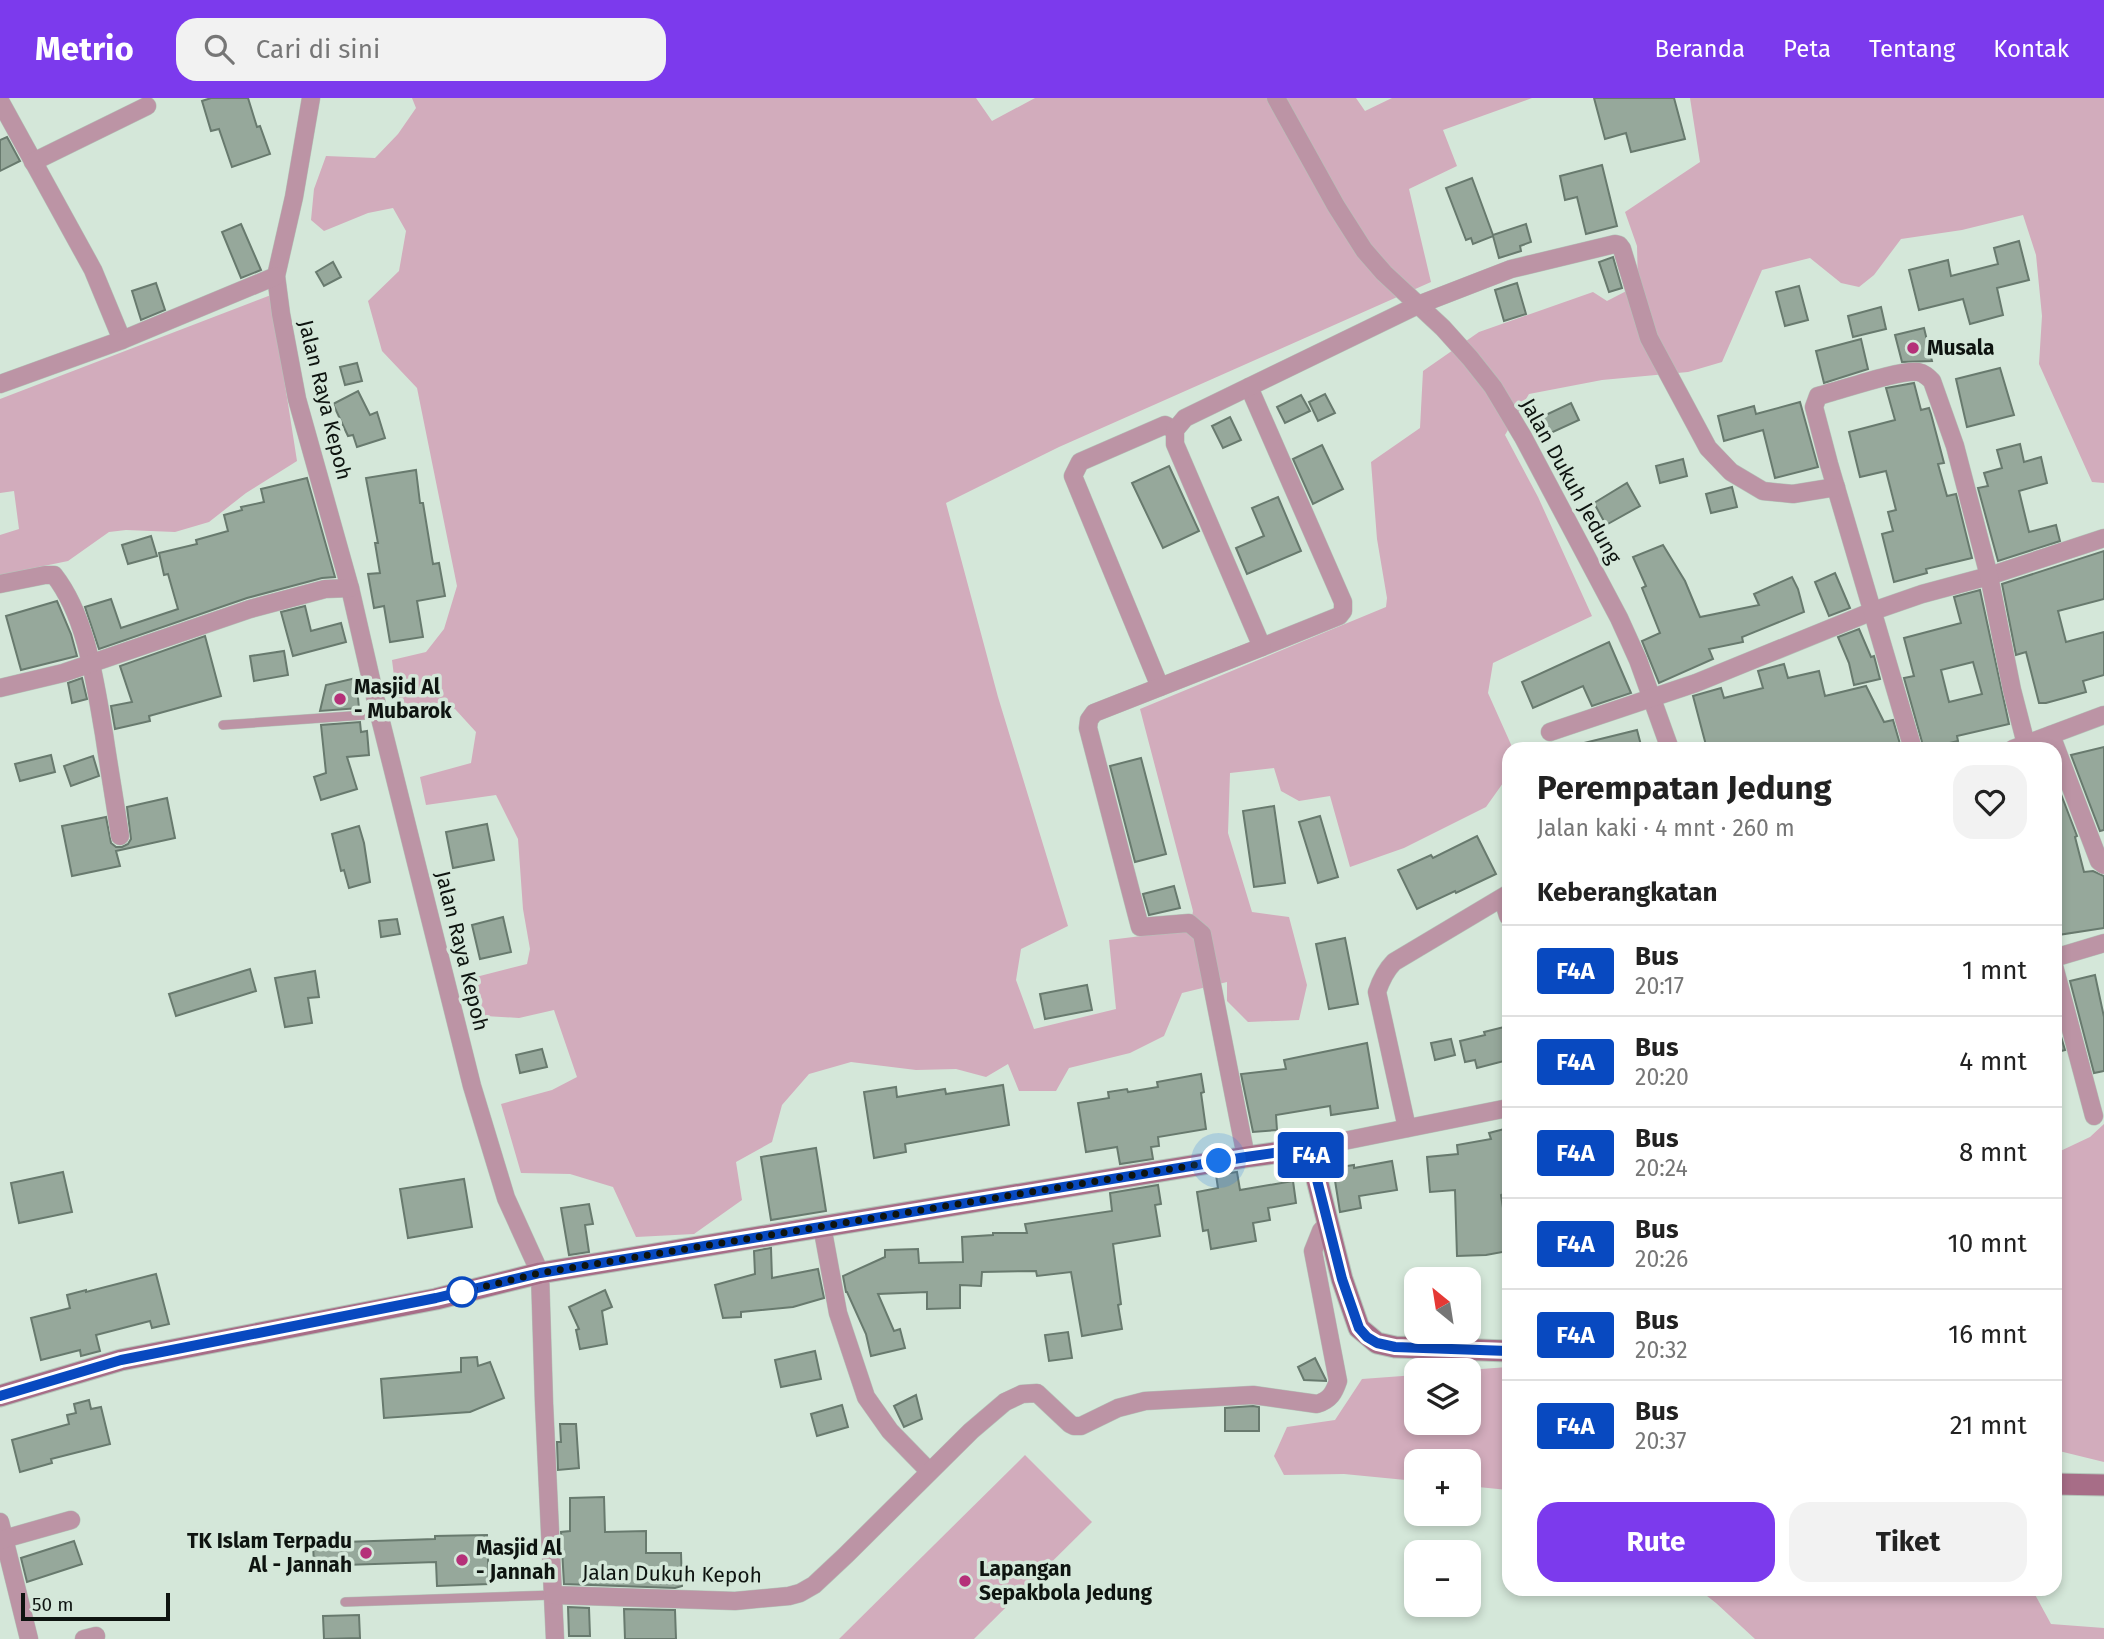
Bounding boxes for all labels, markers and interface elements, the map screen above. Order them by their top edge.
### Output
search box [176,18,666,81]
text: Metrio [35,29,134,69]
icon: search [200,30,238,68]
text: Cari di sini [256,34,380,65]
text: Beranda [1654,35,1745,63]
text: Peta [1783,35,1831,63]
text: Tentang [1869,35,1955,63]
text: Kontak [1993,35,2069,63]
street label: Jalan Raya Kepoh [293,317,357,483]
place label: Musala [1927,335,1994,361]
marker: Musala [1905,340,1921,356]
street label: Jalan Dukuh Jedung [1515,394,1627,568]
place label: Masjid Al - Mubarok [354,674,452,724]
marker: Masjid Al - Mubarok [332,691,348,707]
button: heart [1953,765,2027,839]
text: Perempatan Jedung [1537,768,1832,808]
text: Jalan kaki · 4 mnt · 260 m [1537,814,1795,842]
street label: Jalan Raya Kepoh [430,868,494,1034]
text: Keberangkatan [1537,877,1718,908]
text: Bus [1635,941,1678,972]
text: 1 mnt [1962,955,2027,986]
text: F4A [1556,957,1595,985]
text: 20:17 [1635,972,1684,1000]
text: Bus [1635,1032,1678,1063]
text: 4 mnt [1959,1046,2027,1077]
text: F4A [1556,1048,1595,1076]
text: 20:20 [1635,1063,1689,1091]
text: Bus [1635,1123,1678,1154]
line badge: F4A [1271,1132,1351,1178]
text: 8 mnt [1959,1137,2027,1168]
text: F4A [1556,1139,1595,1167]
text: F4A [1292,1141,1330,1169]
your location [1201,1143,1236,1178]
text: 20:24 [1635,1154,1688,1182]
text: Bus [1635,1214,1678,1245]
text: 10 mnt [1947,1228,2027,1259]
text: F4A [1556,1230,1595,1258]
text: 20:26 [1635,1245,1688,1273]
north arrow [1404,1267,1480,1344]
map controls [1404,1267,1481,1617]
unlabelled marker [447,1277,477,1307]
text: Bus [1635,1305,1678,1336]
text: 16 mnt [1948,1319,2027,1350]
text: F4A [1556,1321,1595,1349]
text: 20:32 [1635,1336,1688,1364]
button: layers [1404,1358,1481,1435]
text: Bus [1635,1396,1678,1427]
text: 21 mnt [1950,1410,2027,1441]
text: F4A [1556,1412,1595,1440]
text: 20:37 [1635,1427,1687,1455]
button: + [1404,1449,1481,1526]
button: Rute [1537,1502,1775,1582]
button: Tiket [1789,1502,2027,1582]
place label: TK Islam Terpadu Al - Jannah [187,1528,352,1578]
place label: Masjid Al - Jannah [476,1535,563,1585]
button: − [1404,1540,1481,1617]
marker: TK Islam Terpadu Al - Jannah [358,1545,374,1561]
marker: Masjid Al - Jannah [454,1552,470,1568]
place label: Lapangan Sepakbola Jedung [979,1556,1152,1606]
street label: Jalan Dukuh Kepoh [582,1559,762,1589]
marker: Lapangan Sepakbola Jedung [957,1573,973,1589]
scale bar [21,1590,170,1622]
text: 50 m [32,1593,73,1616]

